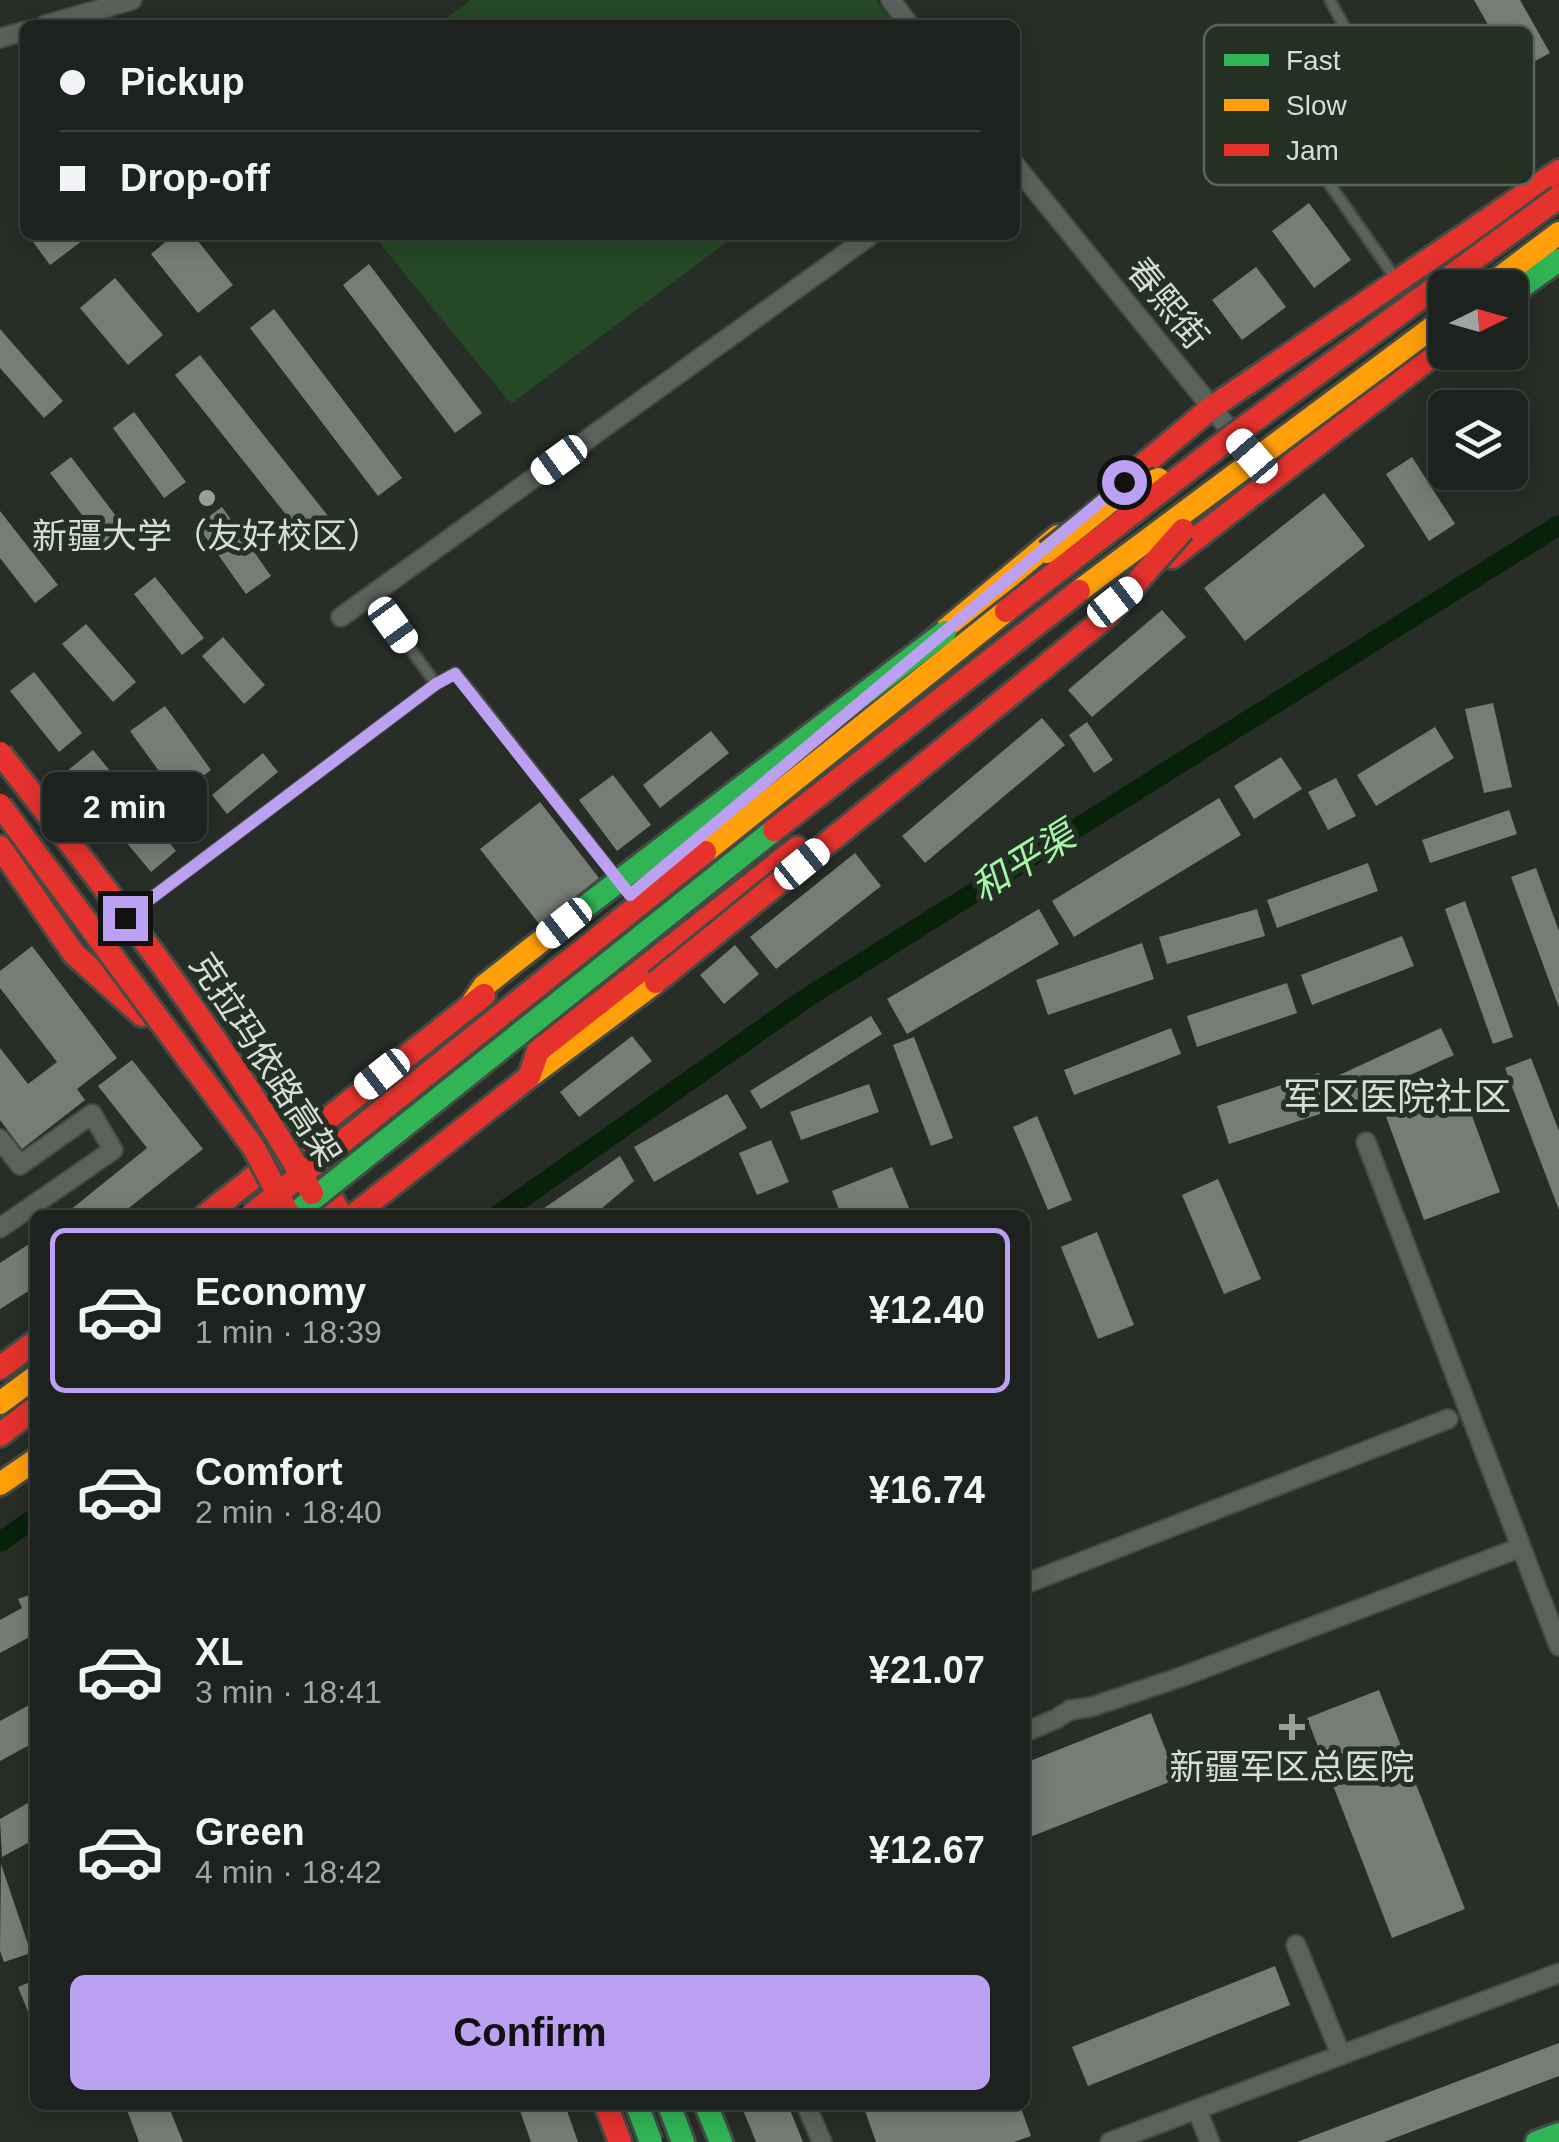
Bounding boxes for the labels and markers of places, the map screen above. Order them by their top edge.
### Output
marker: 新疆大学（友好校区） [196,487,218,509]
place label: 新疆大学（友好校区） [32,516,382,555]
marker: 新疆军区总医院 [1279,1714,1305,1740]
place label: 新疆军区总医院 [1169,1747,1415,1786]

